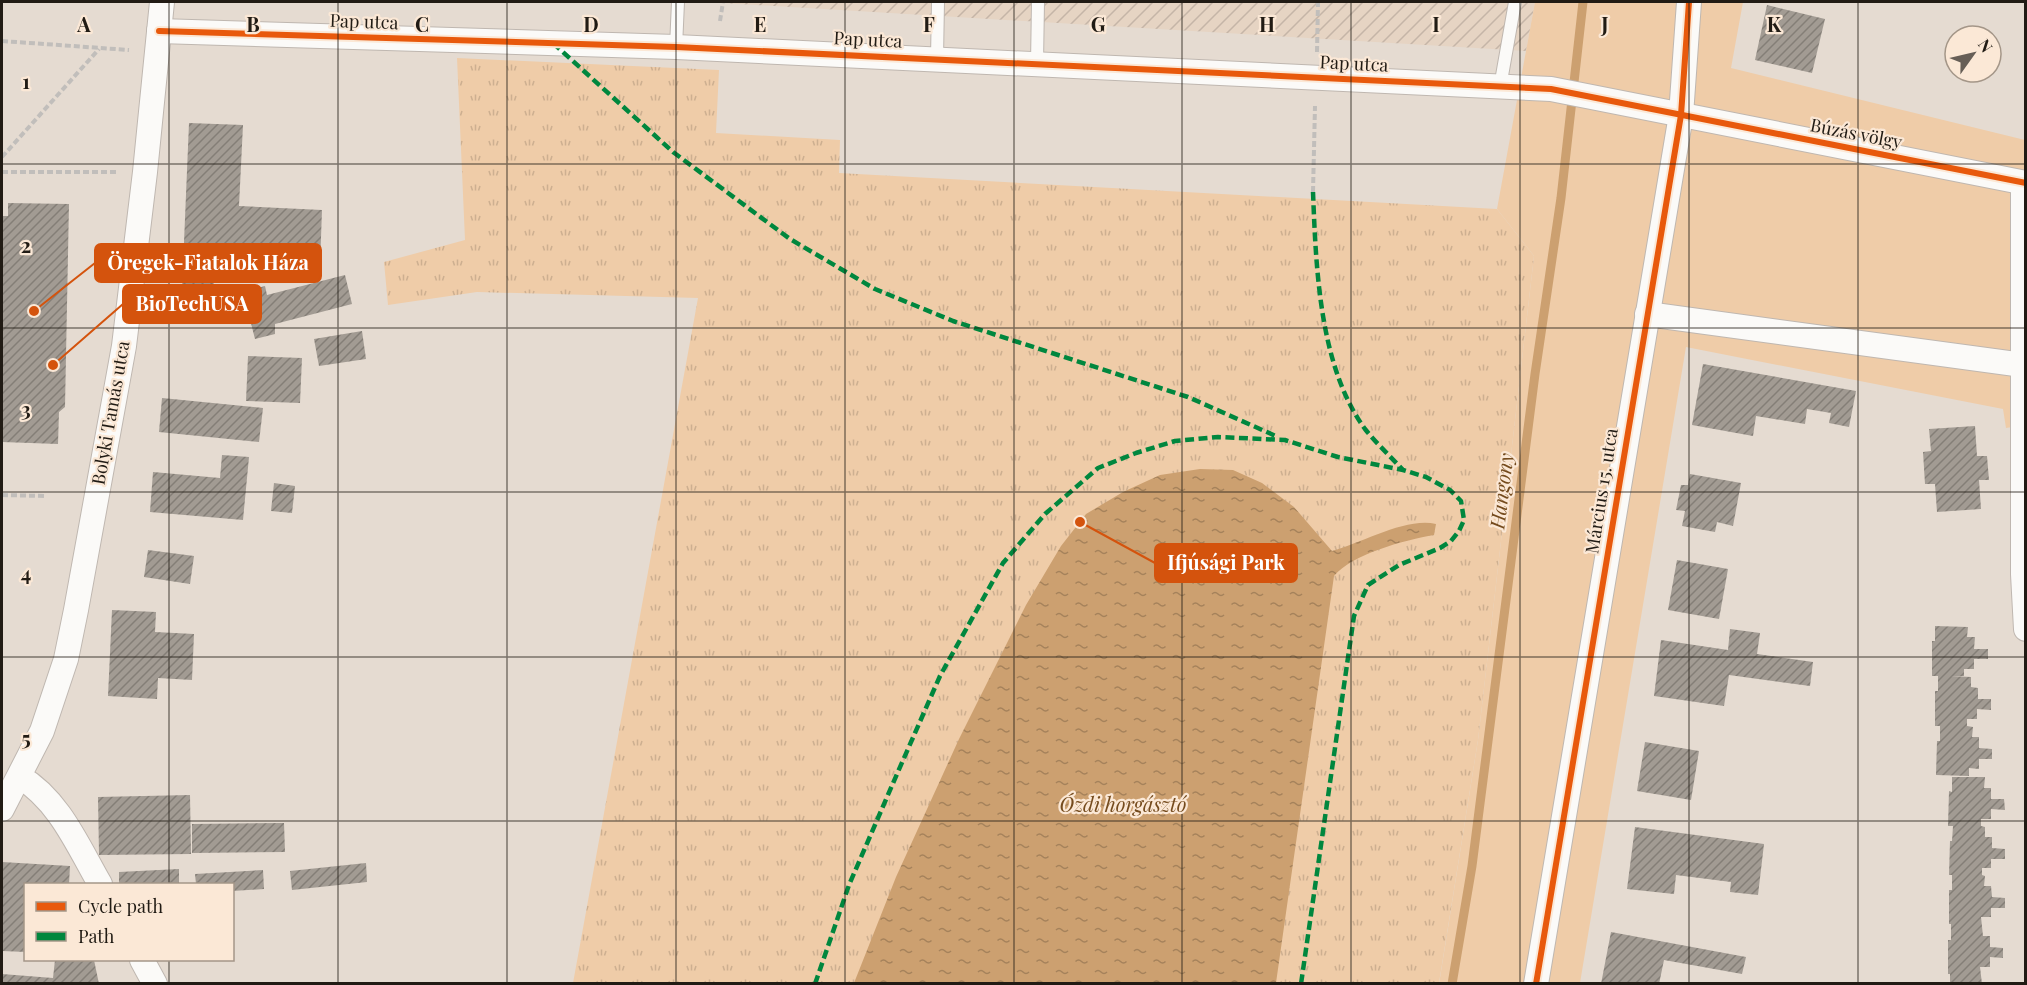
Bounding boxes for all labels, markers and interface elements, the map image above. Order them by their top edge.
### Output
street label: Pap utca [329,8,399,34]
text: A [76,10,91,37]
text: B [246,10,260,37]
text: C [415,10,429,37]
text: D [583,10,599,37]
text: E [754,10,766,37]
text: F [923,10,935,37]
text: G [1091,10,1106,37]
text: H [1259,10,1275,37]
text: I [1432,10,1440,37]
text: J [1600,10,1609,37]
text: K [1767,10,1782,37]
north arrow [1943,24,2003,84]
street label: Pap utca [833,25,903,53]
text: N [1974,35,1998,56]
street label: Pap utca [1319,49,1389,77]
text: 1 [22,67,30,94]
street label: Búzás völgy [1808,112,1904,154]
text: 2 [21,231,31,258]
callout: Öregek-Fiatalok Háza [95,244,321,282]
text: Öregek-Fiatalok Háza [107,248,309,275]
callout: BioTechUSA [123,285,261,323]
text: BioTechUSA [135,289,249,316]
street label: Bolyki Tamás utca [86,339,134,487]
text: 3 [21,395,31,422]
street label: Március 15. utca [1579,426,1623,555]
water label: Hangony [1482,451,1519,531]
callout: Ifjúsági Park [1155,544,1297,582]
text: Ifjúsági Park [1167,548,1285,575]
text: 4 [21,559,31,586]
text: 5 [21,724,31,751]
water label: Ózdi horgásztó [1060,790,1188,817]
legend [24,883,234,961]
text: Cycle path [78,894,163,918]
text: Path [78,924,115,948]

